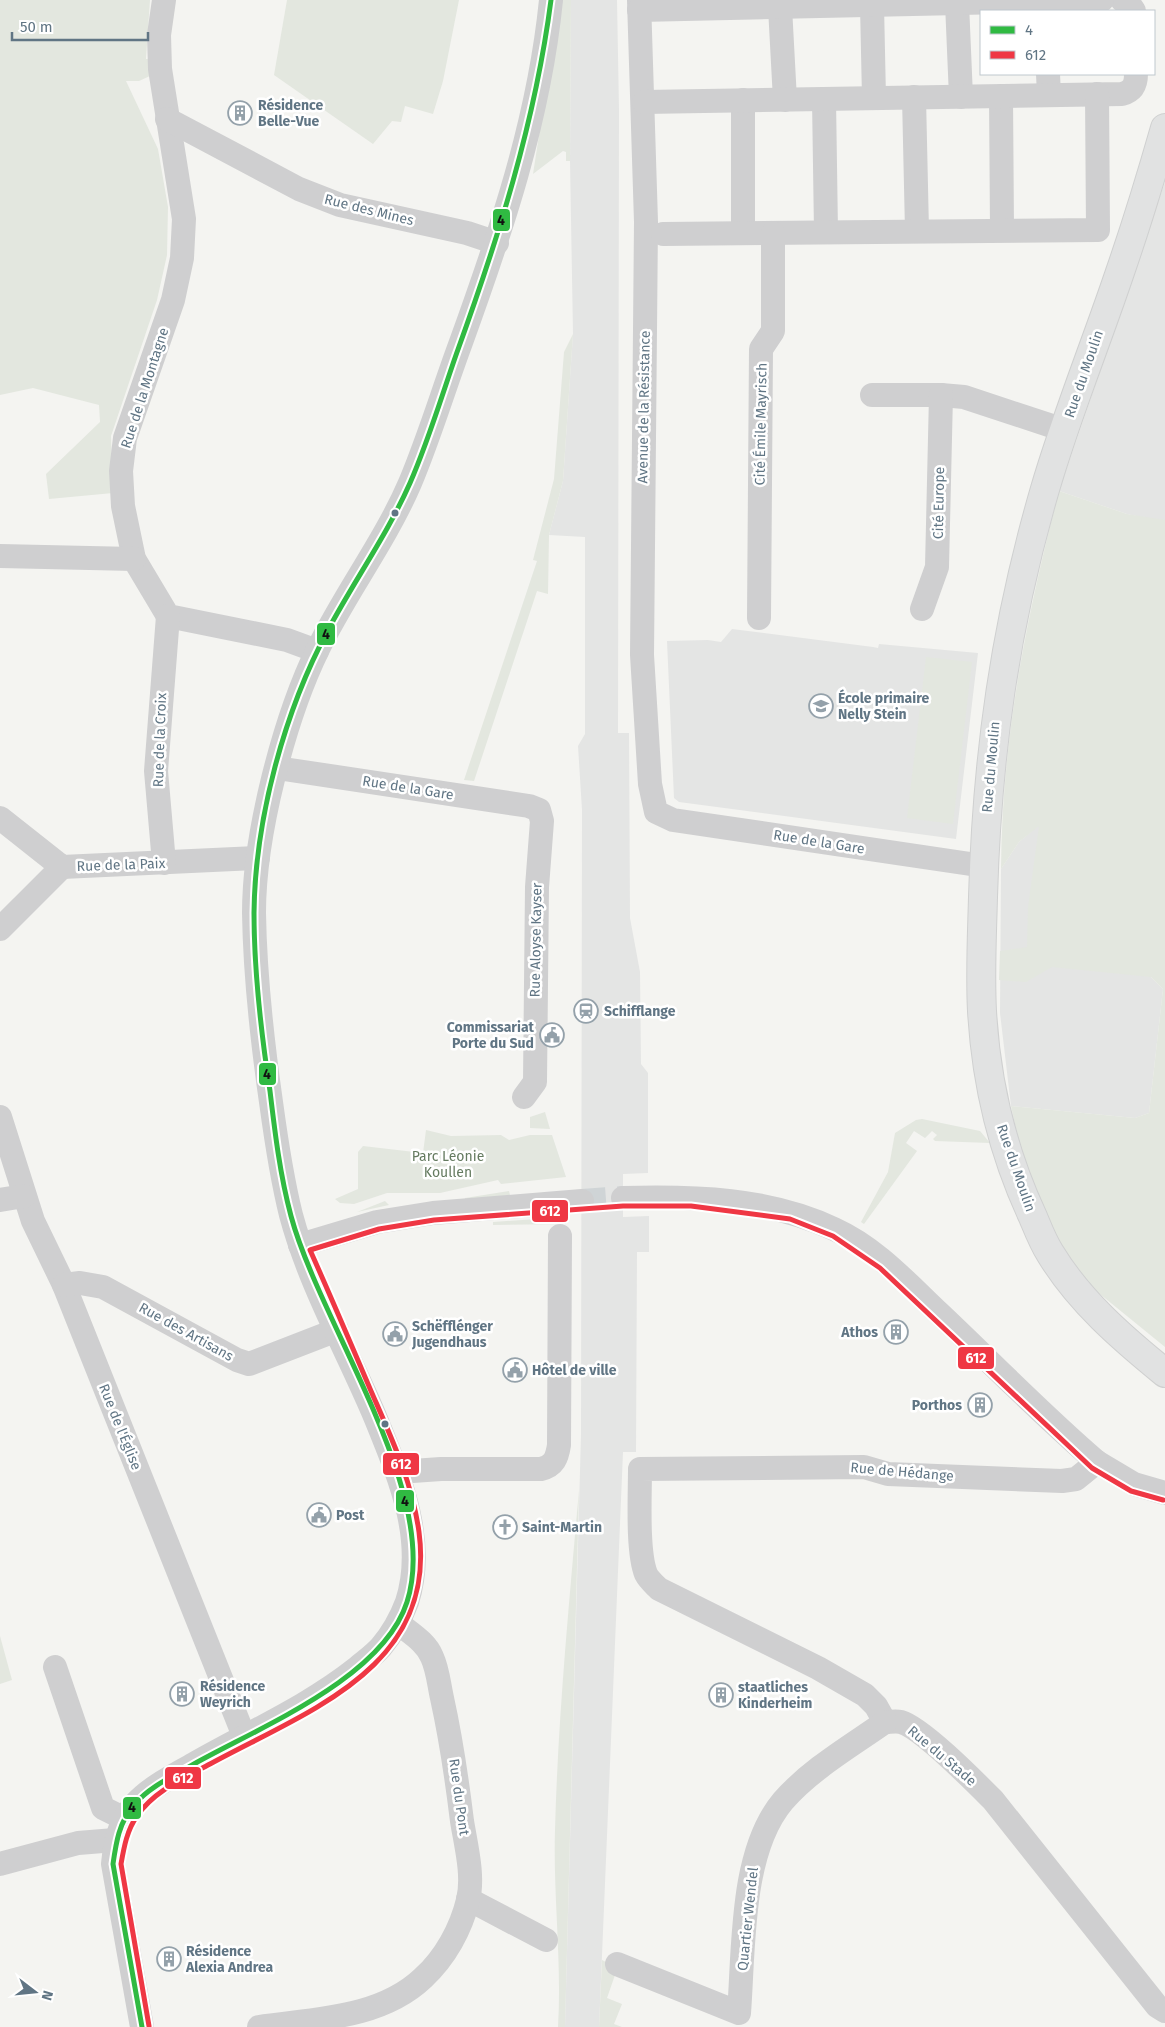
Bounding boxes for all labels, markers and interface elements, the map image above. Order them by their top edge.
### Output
scale bar [12,10,149,42]
legend [980,10,1155,75]
text: 50 m [20,18,53,36]
text: 4 [1025,21,1033,39]
text: 612 [1025,46,1046,64]
place label: Résidence Belle-Vue [258,97,323,130]
building icon: Résidence Belle-Vue [227,100,253,126]
street label: Rue des Mines [323,191,416,229]
line badge: 4 [492,208,511,232]
text: 4 [497,212,505,229]
street label: Rue de la Montagne [117,326,173,450]
street label: Rue du Moulin [1061,328,1107,420]
street label: Avenue de la Résistance [634,330,654,484]
street label: Cité Émile Mayrisch [750,363,771,485]
street label: Cité Europe [930,467,948,539]
unlabelled marker [390,508,400,518]
line badge: 4 [316,622,336,646]
text: 4 [322,626,330,643]
place label: École primaire Nelly Stein [838,689,929,723]
street label: Rue de la Croix [150,692,170,788]
school or university icon: École primaire Nelly Stein [808,693,834,719]
street label: Rue du Moulin [979,721,1003,813]
street label: Rue de la Gare [361,772,455,804]
street label: Rue de la Gare [772,826,866,858]
street label: Rue de la Paix [76,855,166,875]
street label: Rue Aloyse Kayser [527,882,546,997]
station icon: Schifflange [573,998,599,1024]
place label: Schifflange [604,1003,676,1020]
place label: Commissariat Porte du Sud [447,1019,535,1052]
public building icon: Commissariat Porte du Sud [539,1022,565,1048]
line badge: 4 [258,1062,277,1086]
text: 4 [263,1066,271,1083]
street label: Rue du Moulin [993,1122,1039,1214]
park label: Parc Léonie Koullen [412,1148,484,1181]
line badge: 612 [531,1199,569,1223]
text: 612 [540,1203,560,1220]
street label: Rue des Artisans [136,1299,237,1365]
place label: Schëfflénger Jugendhaus [411,1318,493,1351]
building icon: Athos [883,1319,909,1345]
public building icon: Schëfflénger Jugendhaus [382,1321,408,1347]
place label: Athos [840,1324,878,1341]
line badge: 612 [957,1346,995,1370]
text: 612 [966,1350,986,1367]
public building icon: Hôtel de ville [502,1357,528,1383]
place label: Hôtel de ville [532,1362,617,1379]
street label: Rue de l'Église [95,1381,146,1473]
building icon: Porthos [967,1392,993,1418]
place label: Porthos [912,1397,962,1414]
unlabelled marker [380,1419,390,1429]
line badge: 612 [382,1452,420,1476]
text: 612 [391,1456,411,1473]
street label: Rue de Hédange [850,1459,954,1485]
line badge: 4 [395,1489,415,1513]
text: 4 [401,1493,409,1510]
public building icon: Post [306,1502,332,1528]
place label: Post [336,1507,365,1524]
church icon: Saint-Martin [492,1514,518,1540]
place label: Saint-Martin [522,1519,602,1536]
place label: Résidence Weyrich [200,1678,265,1711]
place label: staatliches Kinderheim [738,1679,812,1712]
building icon: Résidence Weyrich [169,1681,195,1707]
building icon: staatliches Kinderheim [708,1682,734,1708]
street label: Rue du Stade [904,1722,980,1790]
street label: Rue du Pont [445,1758,473,1837]
line badge: 612 [164,1766,202,1790]
text: 612 [173,1770,193,1787]
line badge: 4 [122,1796,142,1820]
text: 4 [128,1799,136,1816]
street label: Quartier Wendel [734,1866,762,1972]
place label: Résidence Alexia Andrea [185,1943,274,1976]
building icon: Résidence Alexia Andrea [156,1946,182,1972]
north arrow [10,1967,60,2017]
text: N [38,1989,56,2002]

